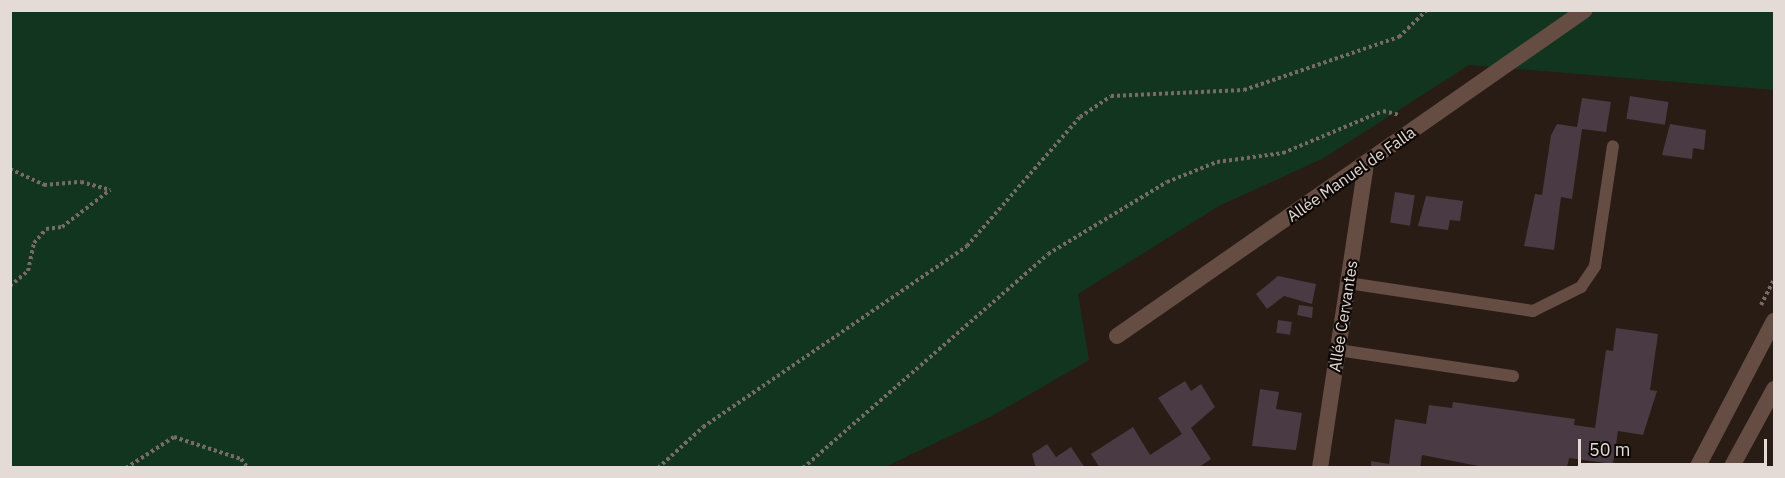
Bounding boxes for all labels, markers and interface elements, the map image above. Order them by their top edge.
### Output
street label: Allée Manuel de Falla [1283,122,1419,226]
street label: Allée Cervantes [1325,259,1361,373]
scale bar [1581,427,1770,465]
text: 50 m [1589,438,1631,461]

